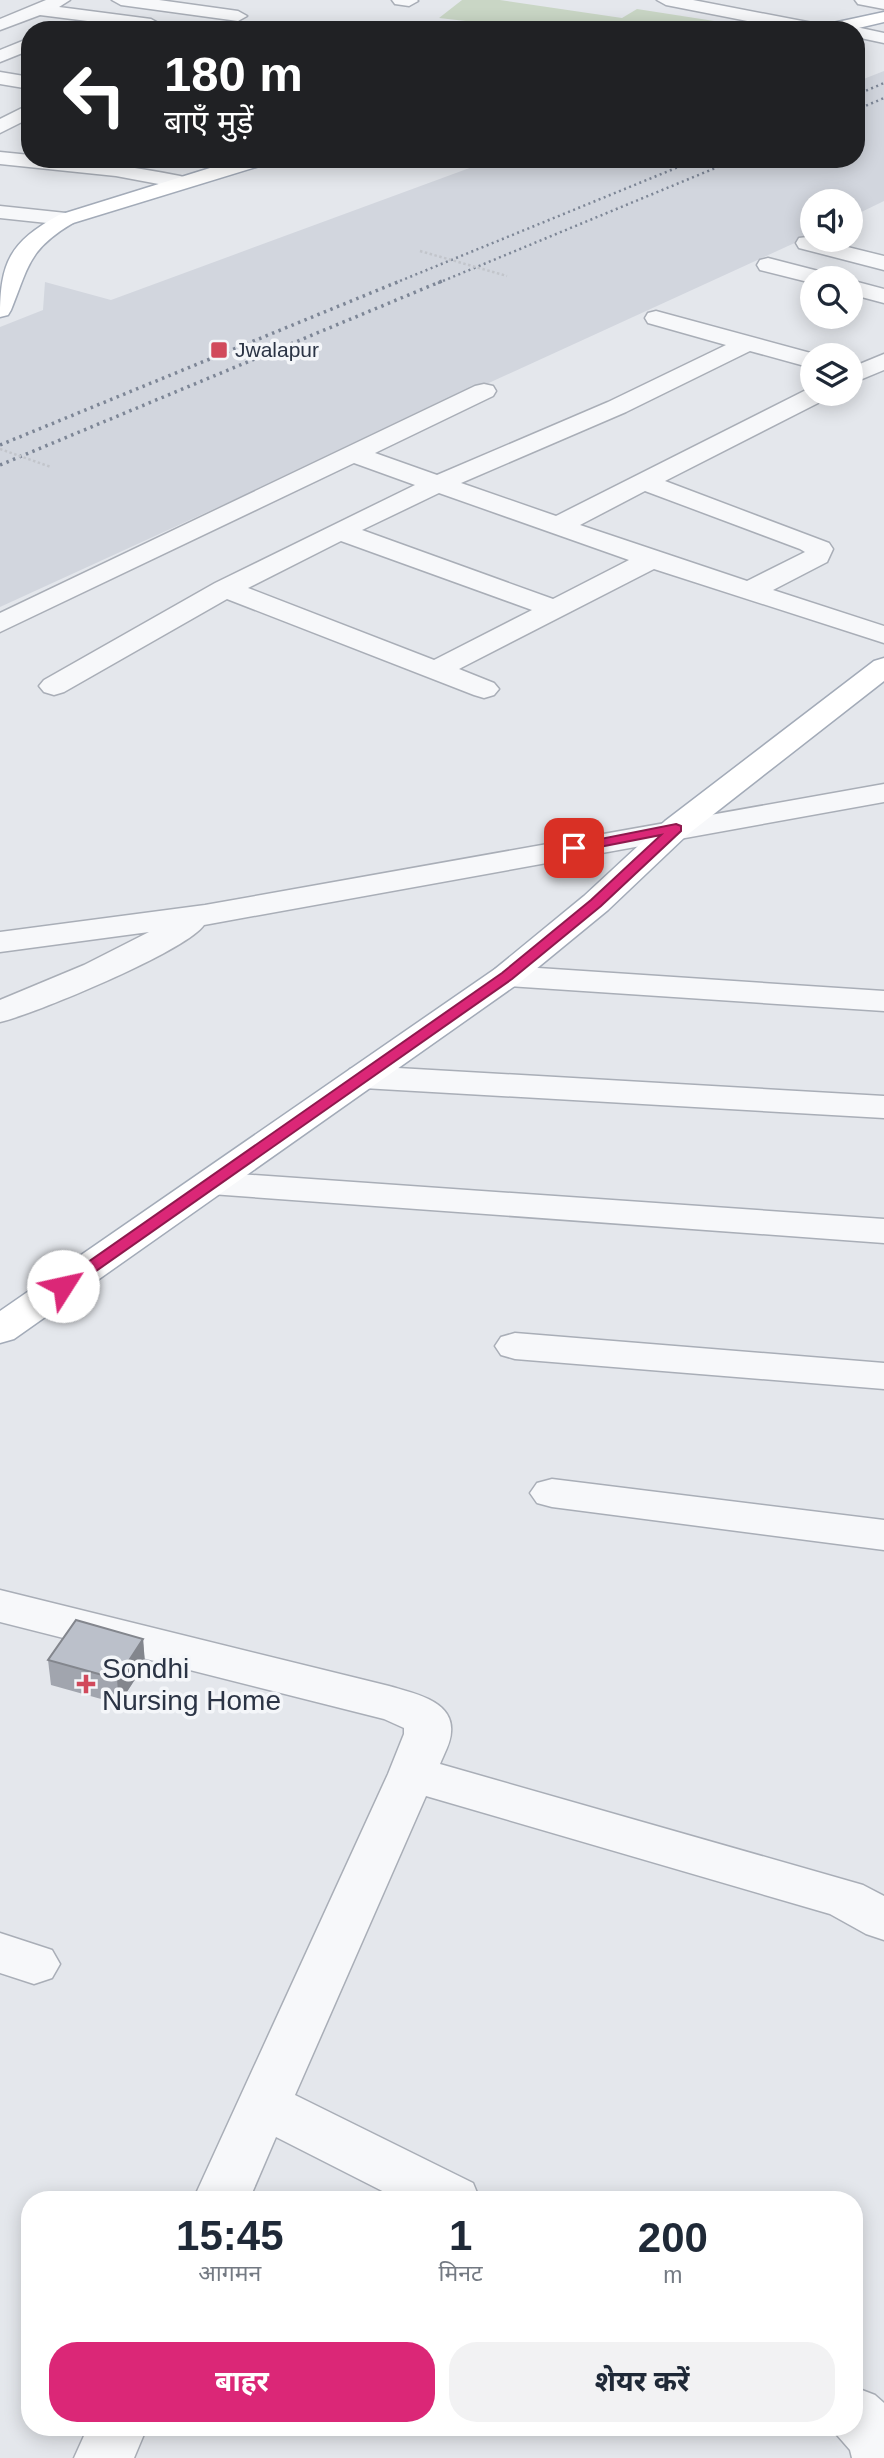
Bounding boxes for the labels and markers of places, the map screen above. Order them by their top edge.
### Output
place label: Jwalapur [235,338,319,361]
marker: Jwalapur [209,340,229,360]
pin [544,818,604,878]
place label: Sondhi Nursing Home [102,1653,281,1716]
marker: Sondhi Nursing Home [76,1674,96,1694]

